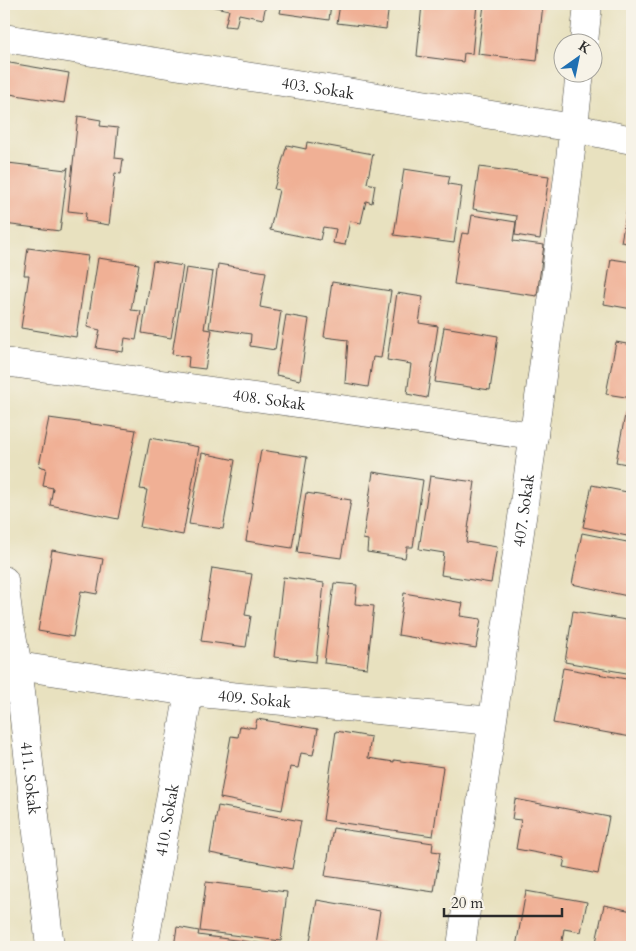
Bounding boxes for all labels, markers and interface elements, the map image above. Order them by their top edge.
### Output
north arrow [554,32,604,82]
text: K [575,36,595,59]
street label: 403. Sokak [280,72,356,105]
street label: 408. Sokak [231,384,308,416]
street label: 407. Sokak [508,472,540,549]
street label: 409. Sokak [217,685,293,714]
street label: 411. Sokak [15,740,45,816]
street label: 410. Sokak [150,782,185,858]
scale bar [444,886,561,918]
text: 20 m [451,893,483,913]

